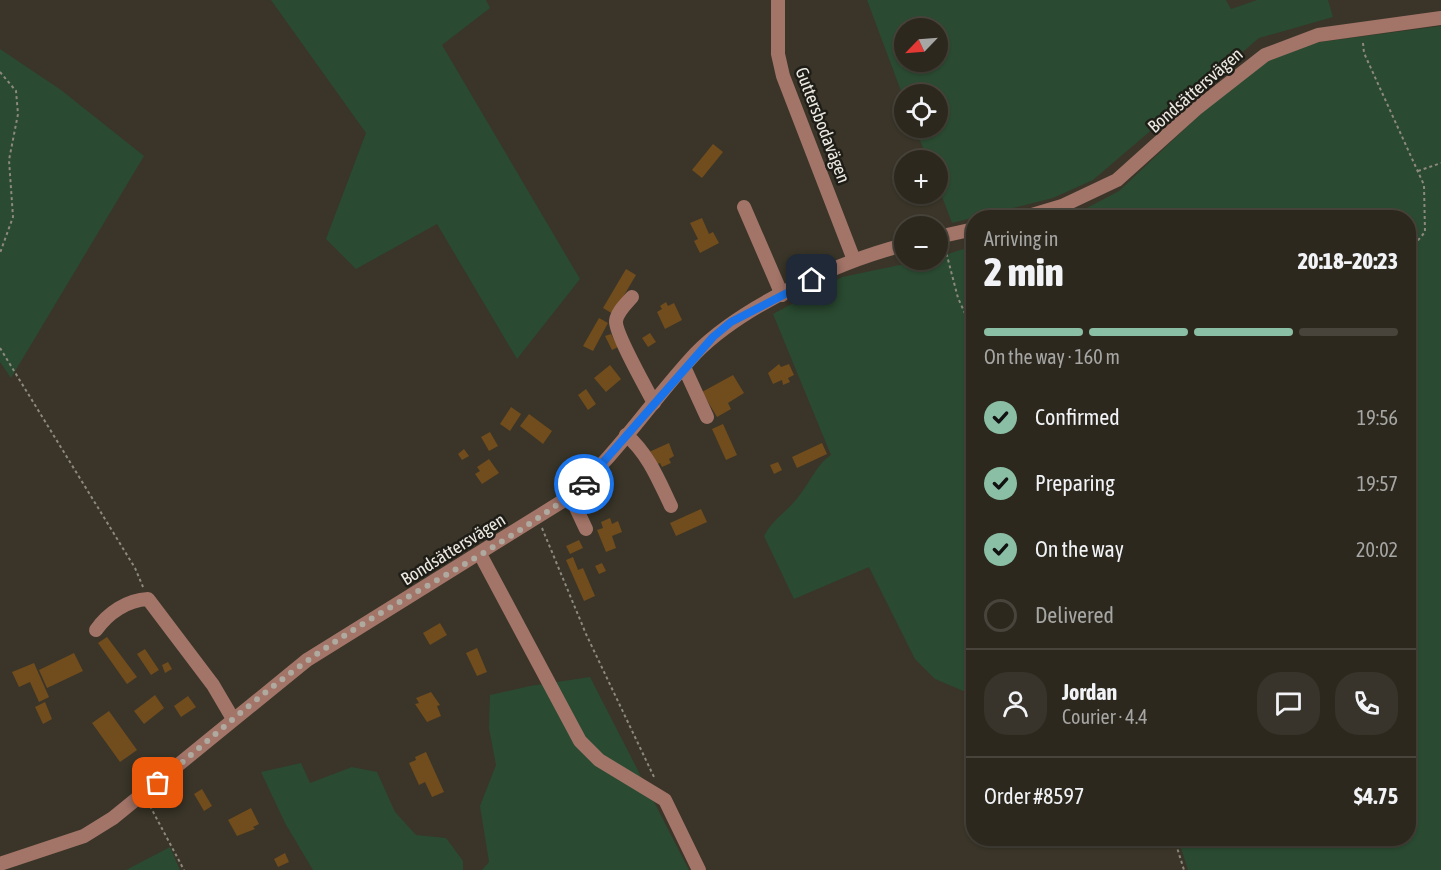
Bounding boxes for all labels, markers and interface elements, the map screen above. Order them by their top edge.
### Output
north arrow [894,18,948,72]
map controls [894,18,948,270]
street label: Bondsättersvägen [1143,43,1247,137]
street label: Guttersbodavägen [791,64,855,186]
button: locate [894,84,948,138]
button: + [894,150,948,204]
button: − [894,216,948,270]
text: Arriving in [984,227,1058,250]
text: 20:18–20:23 [1298,248,1398,274]
text: 2 min [984,250,1064,294]
pin [786,254,837,305]
icon: home [795,263,828,296]
text: On the way · 160 m [984,345,1120,368]
icon: check [984,401,1017,434]
text: Confirmed [1035,404,1120,430]
text: 19:56 [1357,406,1398,429]
courier [554,454,614,514]
icon: check [984,467,1017,500]
icon: car [568,468,601,501]
text: Preparing [1035,470,1115,496]
text: 19:57 [1357,472,1398,495]
street label: Bondsättersvägen [397,509,509,589]
icon: check [984,533,1017,566]
text: On the way [1035,536,1124,562]
text: 20:02 [1356,538,1398,561]
text: Delivered [1035,602,1114,628]
button: person [984,672,1047,735]
button: chat [1257,672,1320,735]
button: phone [1335,672,1398,735]
text: Jordan [1062,679,1117,705]
text: Courier · 4.4 [1062,705,1148,728]
pin [132,757,183,808]
icon: bag [141,766,174,799]
text: Order #8597 [984,783,1084,809]
text: $4.75 [1354,783,1398,809]

